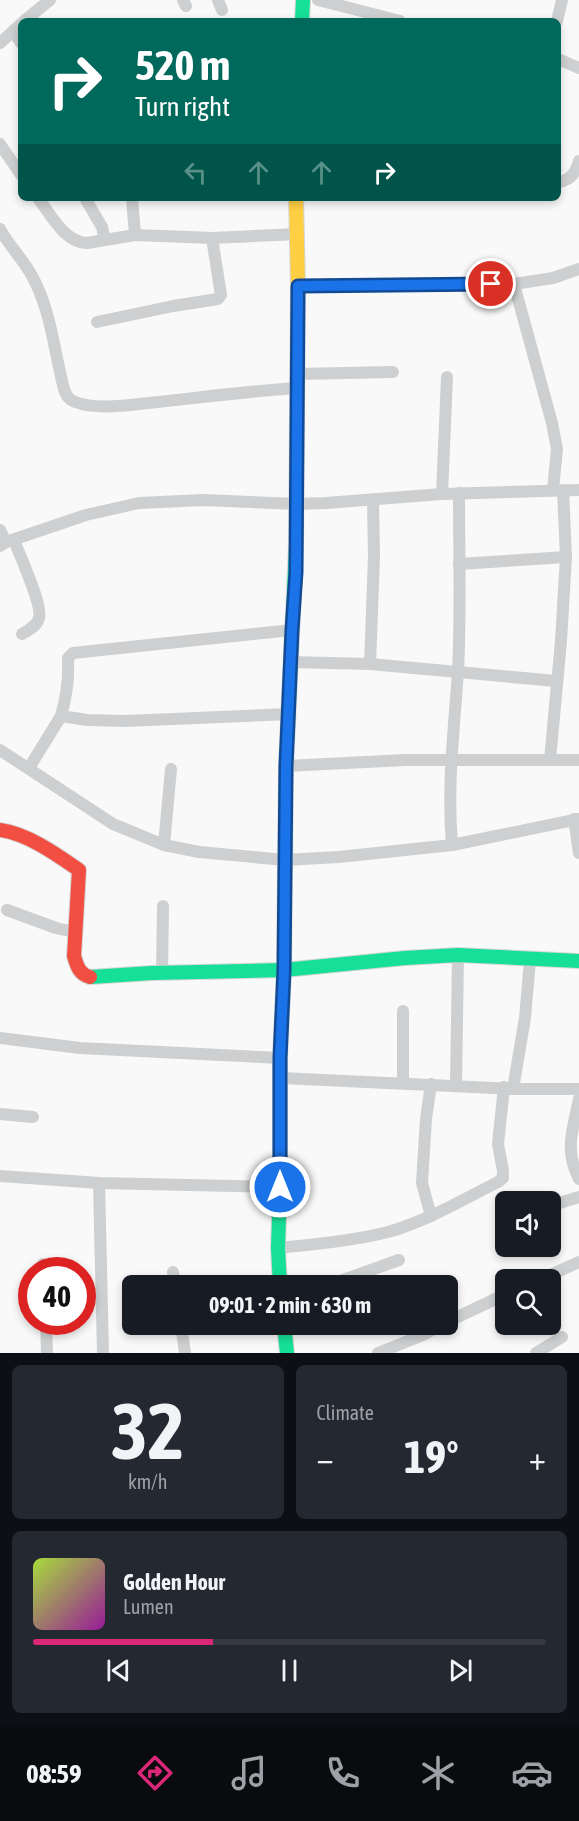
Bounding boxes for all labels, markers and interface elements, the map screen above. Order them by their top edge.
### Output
text: 520 m [135,41,230,89]
icon: right [36,42,114,120]
text: Turn right [135,91,230,122]
icon: left [179,156,212,189]
icon: ahead [242,156,275,189]
icon: ahead [305,156,338,189]
icon: right [368,156,401,189]
pin [465,258,516,309]
icon: arrive [474,267,507,300]
position arrow [248,1155,312,1219]
map controls [495,1191,561,1335]
button: sound [495,1191,561,1257]
speed limit sign: 40 [18,1257,96,1335]
button: search [495,1269,561,1335]
text: 09:01 · 2 min · 630 m [209,1292,371,1318]
text: 32 [111,1386,184,1476]
text: Climate [317,1401,374,1424]
text: 19° [404,1431,459,1483]
text: − [317,1439,334,1477]
text: + [529,1439,546,1477]
text: km/h [128,1470,168,1493]
text: Golden Hour [123,1569,225,1595]
text: Lumen [123,1595,174,1618]
icon: previous [102,1654,135,1687]
icon: pause [273,1654,306,1687]
icon: next [444,1654,477,1687]
icon: directions [134,1752,176,1794]
icon: music [228,1752,270,1794]
icon: phone [322,1752,364,1794]
icon: climate [417,1752,459,1794]
icon: car [511,1752,553,1794]
text: 08:59 [26,1758,82,1789]

